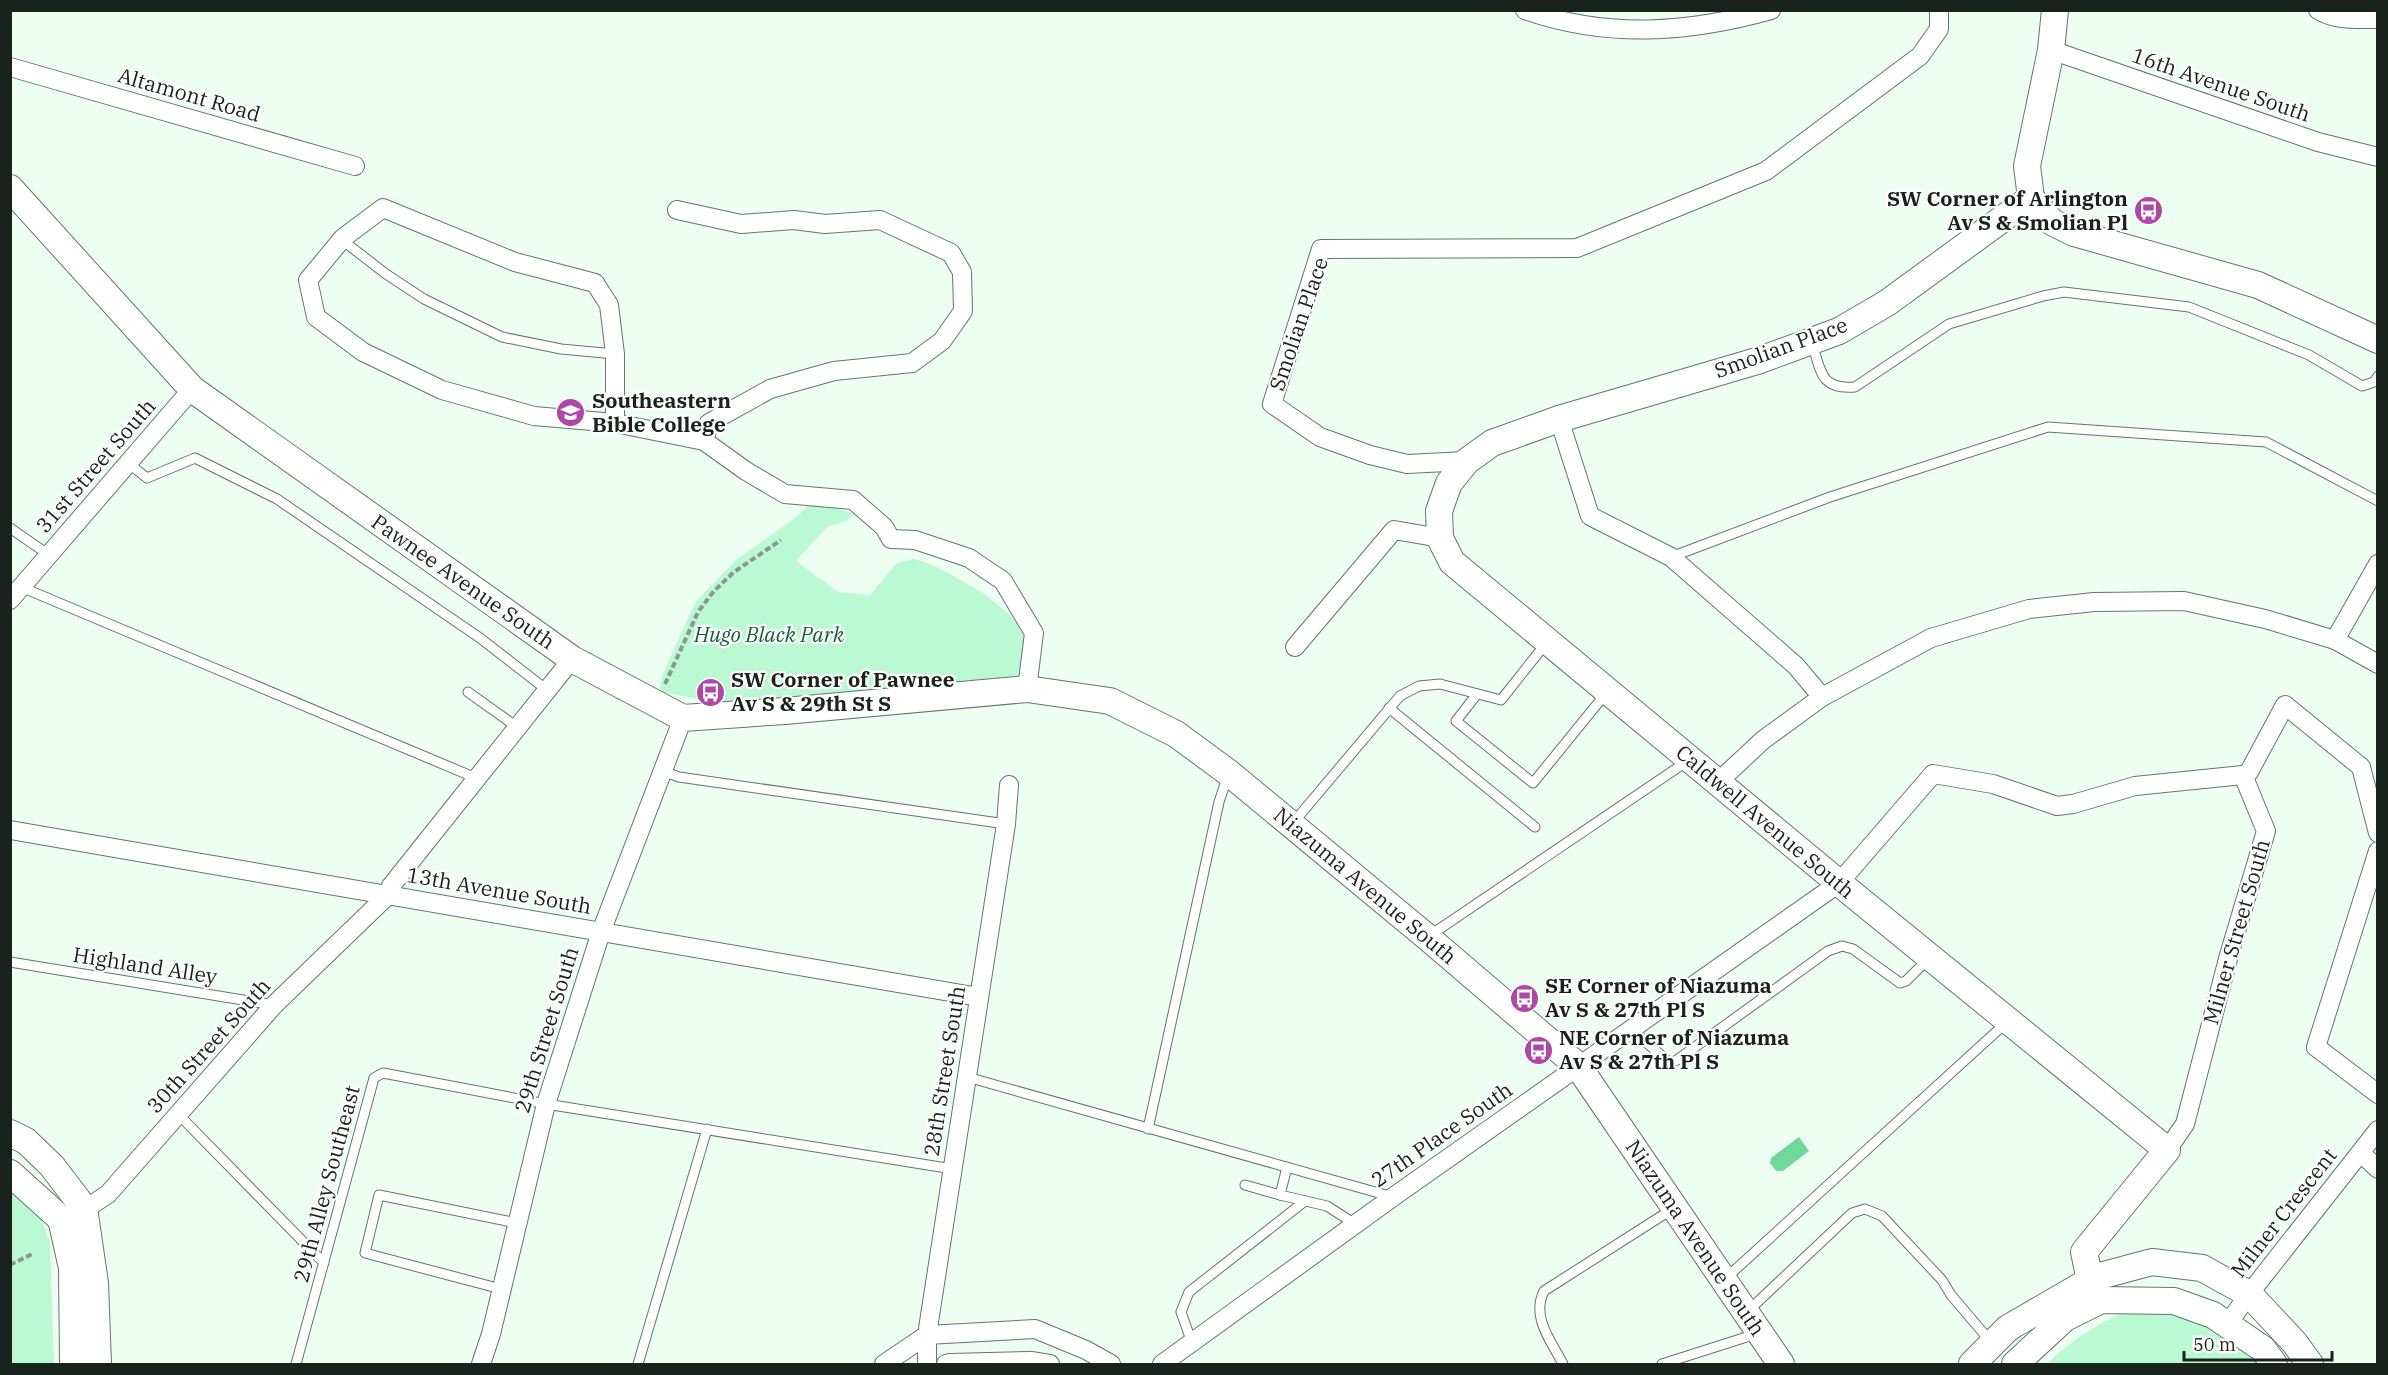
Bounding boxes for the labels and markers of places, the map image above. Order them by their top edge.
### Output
place label: SW Corner of Arlington Av S & Smolian Pl [1887,184,2128,236]
bus stop icon: SW Corner of Arlington Av S & Smolian Pl [2133,195,2165,227]
place label: Southeastern Bible College [592,386,731,438]
school or university icon: Southeastern Bible College [555,397,587,429]
place label: SW Corner of Pawnee Av S & 29th St S [731,665,955,717]
bus stop icon: SW Corner of Pawnee Av S & 29th St S [694,676,726,708]
place label: SE Corner of Niazuma Av S & 27th Pl S [1545,971,1772,1023]
bus stop icon: SE Corner of Niazuma Av S & 27th Pl S [1508,982,1540,1014]
place label: NE Corner of Niazuma Av S & 27th Pl S [1559,1023,1789,1075]
bus stop icon: NE Corner of Niazuma Av S & 27th Pl S [1522,1034,1554,1066]

